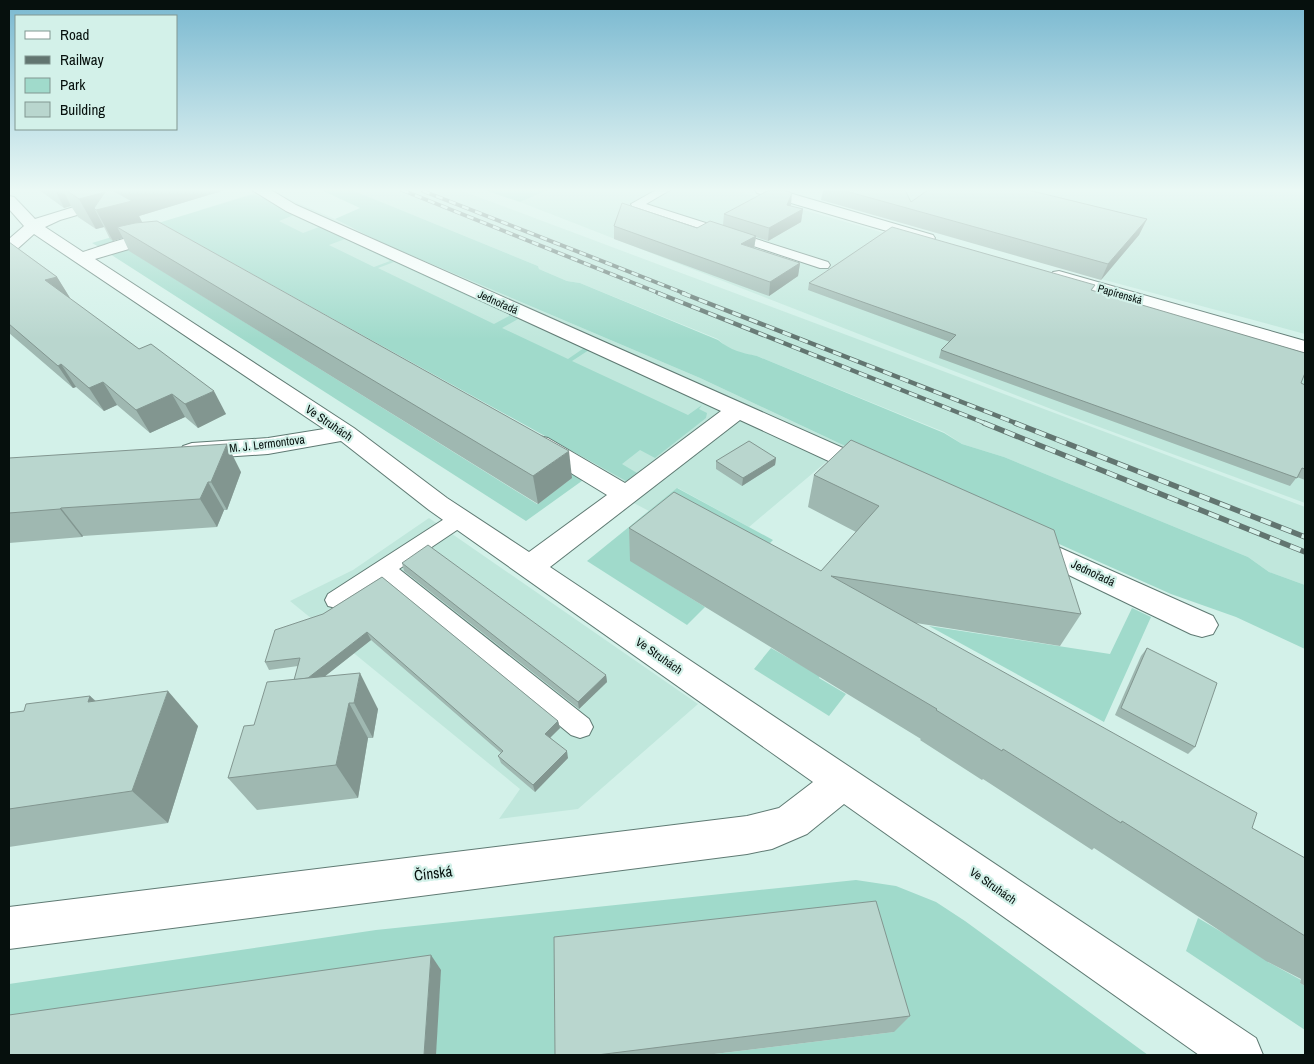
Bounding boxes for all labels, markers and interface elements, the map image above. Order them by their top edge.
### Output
legend [15,15,178,130]
text: Road [60,24,89,45]
text: Railway [60,49,105,70]
text: Park [60,74,86,95]
text: Building [60,99,105,120]
street label: Papírenská [1096,281,1144,307]
street label: Jednořadá [476,287,520,317]
street label: Ve Struhách [302,401,356,445]
street label: M. J. Lermontova [228,431,306,457]
street label: Jednořadá [1069,556,1118,590]
street label: Ve Struhách [632,634,686,678]
street label: Čínská [413,860,453,886]
street label: Ve Struhách [966,864,1020,908]

